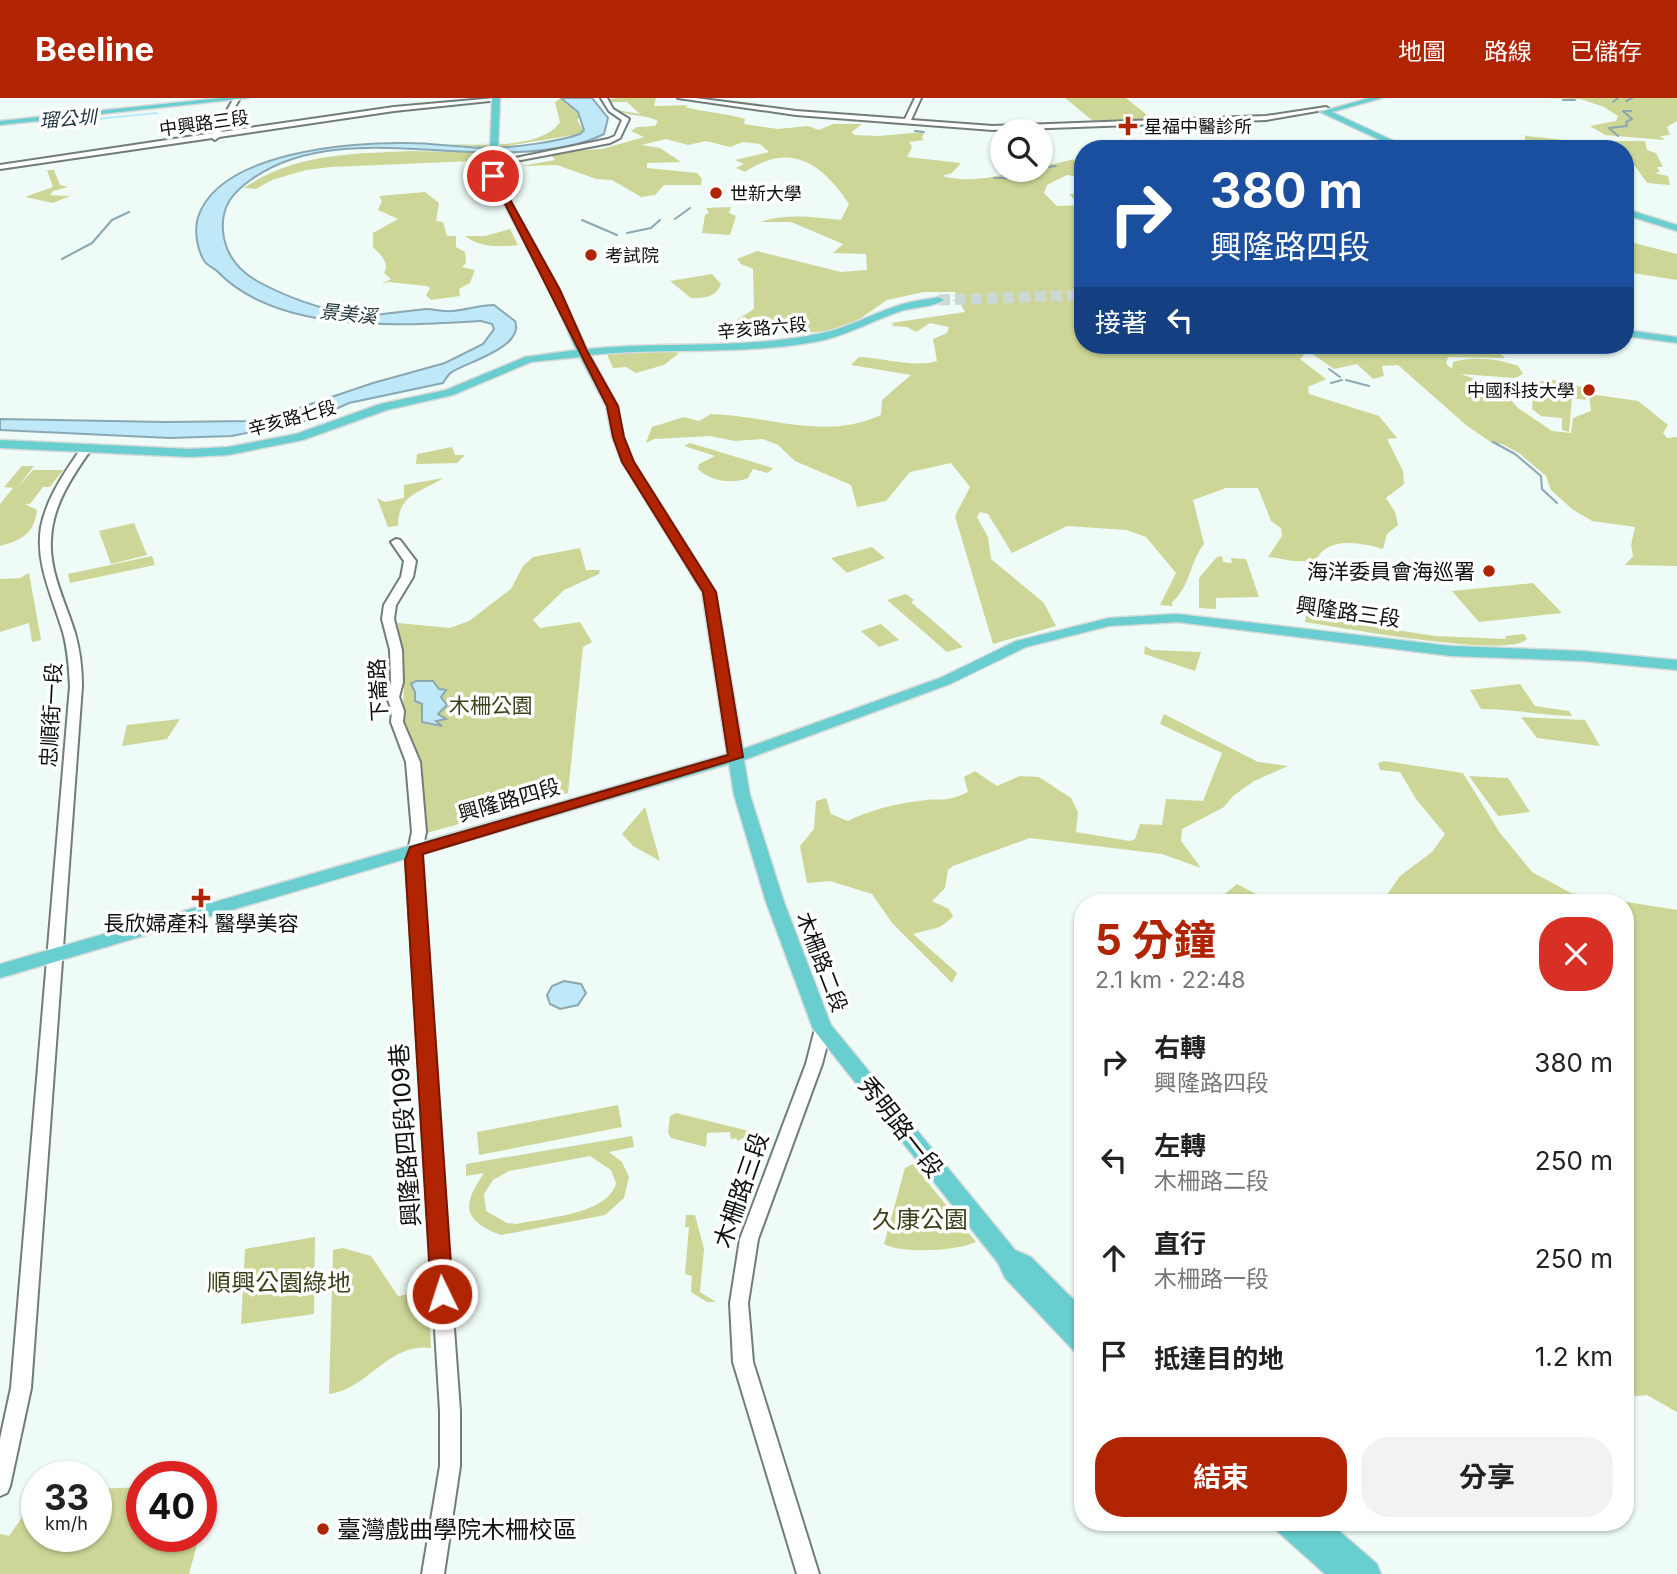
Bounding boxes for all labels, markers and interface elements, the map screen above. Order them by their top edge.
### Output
text: Beeline [35,29,154,69]
text: 地圖 [1398,37,1446,66]
text: 路線 [1484,37,1532,66]
text: 已儲存 [1570,37,1642,66]
water label: 瑠公圳 [39,105,100,132]
street label: 中興路三段 [158,106,250,140]
marker: 星福中醫診所 [1118,116,1138,136]
place label: 星福中醫診所 [1144,116,1252,137]
map controls [990,119,1053,182]
button: search [990,119,1053,182]
pin [463,146,523,206]
icon: arrive [474,157,512,195]
text: 380 m [1210,161,1363,220]
icon: right [1095,168,1186,259]
place label: 世新大學 [730,183,802,204]
marker: 世新大學 [708,185,724,201]
text: 興隆路四段 [1210,227,1370,266]
place label: 考試院 [605,245,659,266]
marker: 考試院 [583,247,599,263]
water label: 景美溪 [318,300,381,329]
icon: left [1161,301,1199,339]
text: 接著 [1095,307,1147,338]
street label: 辛亥路六段 [716,314,808,342]
place label: 中國科技大學 [1467,380,1575,401]
marker: 中國科技大學 [1581,382,1597,398]
street label: 辛亥路七段 [246,396,338,440]
place label: 海洋委員會海巡署 [1307,559,1475,584]
marker: 海洋委員會海巡署 [1481,563,1497,579]
street label: 興隆路三段 [1294,592,1402,632]
street label: 下崙路 [364,658,392,722]
street label: 忠順街一段 [36,662,66,768]
park label: 木柵公園 [449,693,533,718]
street label: 興隆路四段 [455,774,563,826]
marker: 長欣婦產科 醫學美容 [191,888,211,908]
street label: 木柵路二段 [792,909,852,1015]
place label: 長欣婦產科 醫學美容 [104,911,298,936]
text: 5 分鐘 [1095,914,1216,965]
button: close [1539,917,1613,991]
text: 2.1 km · 22:48 [1095,966,1246,994]
text: 右轉 [1154,1032,1206,1063]
street label: 興隆路四段109巷 [384,1042,426,1228]
icon: right [1095,1043,1133,1081]
text: 380 m [1534,1047,1613,1078]
text: 興隆路四段 [1154,1069,1269,1097]
street label: 秀明路一段 [853,1071,949,1183]
street label: 木柵路三段 [708,1129,774,1251]
text: 左轉 [1154,1130,1206,1161]
icon: left [1095,1141,1133,1179]
text: 250 m [1535,1145,1613,1176]
text: 木柵路二段 [1154,1167,1269,1195]
park label: 久康公園 [872,1205,968,1234]
text: 直行 [1154,1228,1206,1259]
icon: ahead [1095,1239,1133,1277]
text: 250 m [1535,1243,1613,1274]
position arrow [405,1257,479,1331]
text: 木柵路一段 [1154,1265,1269,1293]
park label: 順興公園綠地 [207,1268,351,1297]
icon: arrive [1095,1337,1133,1375]
text: 1.2 km [1535,1341,1613,1372]
text: 抵達目的地 [1154,1343,1284,1374]
button: 結束 [1095,1437,1347,1517]
button: 分享 [1361,1437,1613,1517]
speed limit sign: 40 [126,1461,217,1552]
text: 33 [44,1476,89,1518]
text: km/h [45,1513,88,1534]
place label: 臺灣戲曲學院木柵校區 [337,1515,577,1544]
marker: 臺灣戲曲學院木柵校區 [315,1521,331,1537]

